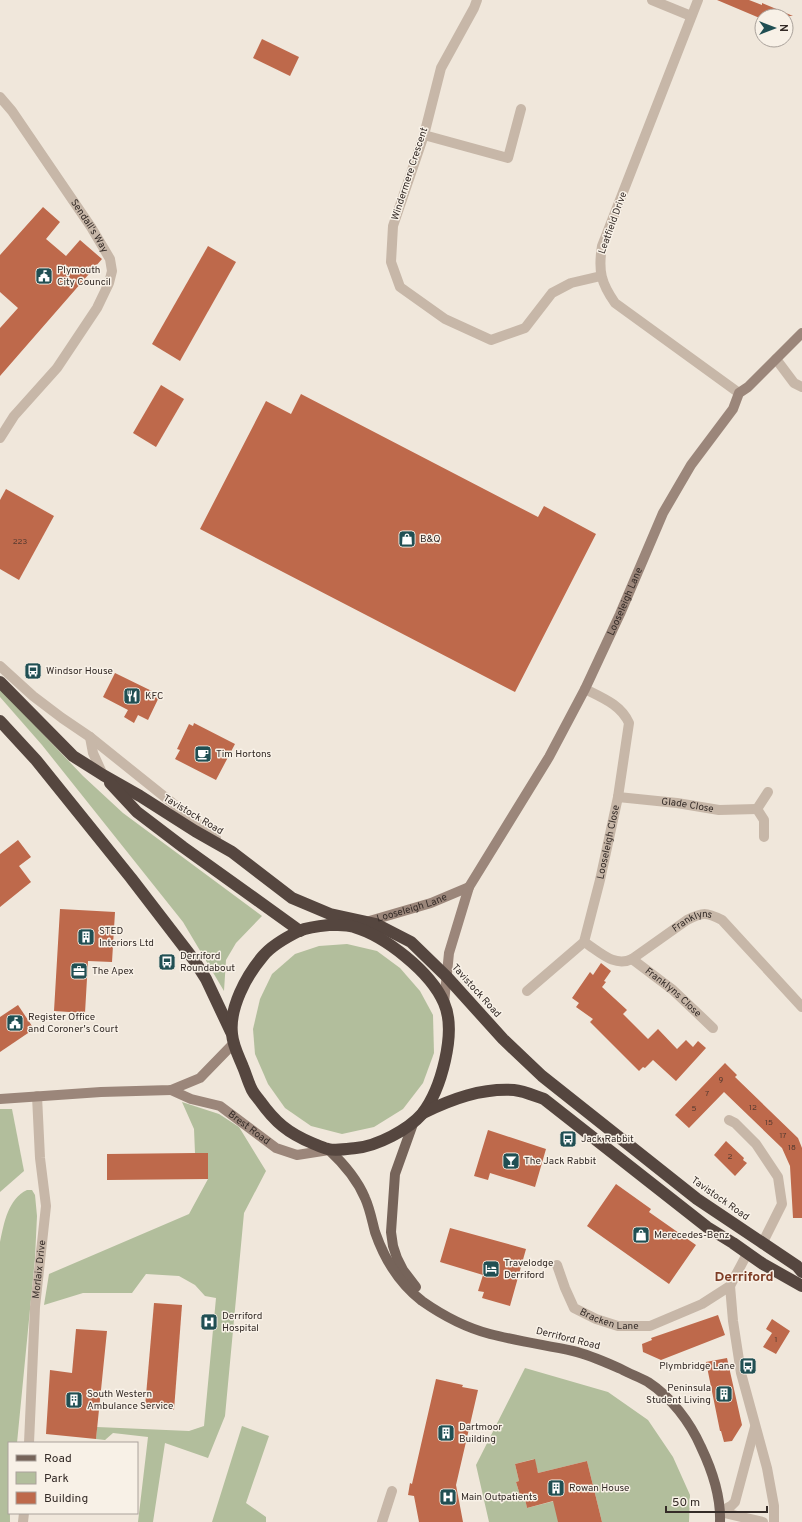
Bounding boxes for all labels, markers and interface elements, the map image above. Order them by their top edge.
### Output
north arrow [754,8,794,48]
text: N [776,24,790,32]
street label: Windermere Crescent [389,126,431,222]
street label: Leatfield Drive [596,190,630,256]
street label: Sendall's Way [67,197,111,255]
place label: Plymouth City Council [57,264,111,289]
public building icon: Plymouth City Council [34,266,54,286]
shop icon: B&Q [397,529,417,549]
place label: B&Q [420,533,441,546]
house number: 223 [13,537,27,547]
street label: Looseleigh Lane [604,565,646,638]
bus stop icon: Windsor House [23,661,43,681]
place label: Windsor House [46,665,113,678]
restaurant icon: KFC [122,686,142,706]
place label: KFC [145,690,163,703]
cafe icon: Tim Hortons [193,744,213,764]
place label: Tim Hortons [216,748,272,761]
street label: Tavistock Road [161,792,225,838]
street label: Glade Close [661,795,715,816]
street label: Looseleigh Close [594,804,623,880]
street label: Looseleigh Lane [375,890,449,925]
street label: Franklyns [670,907,714,935]
place label: STED Interiors Ltd [99,925,154,950]
building icon: STED Interiors Ltd [76,927,96,947]
place label: Derriford Roundabout [180,950,235,975]
bus stop icon: Derriford Roundabout [157,952,177,972]
office icon: The Apex [69,961,89,981]
street label: Tavistock Road [448,961,504,1021]
place label: The Apex [92,965,134,978]
street label: Franklyns Close [642,965,704,1020]
place label: Register Office and Coroner's Court [28,1011,119,1036]
public building icon: Register Office and Coroner's Court [5,1013,25,1033]
house number: 9 [719,1075,724,1085]
house number: 7 [705,1089,709,1099]
house number: 12 [749,1103,757,1113]
house number: 5 [692,1104,697,1114]
street label: Brest Road [225,1108,273,1148]
house number: 15 [765,1118,773,1128]
bus stop icon: Jack Rabbit [558,1129,578,1149]
house number: 17 [779,1131,787,1141]
place label: Jack Rabbit [581,1133,634,1146]
house number: 18 [788,1143,796,1153]
bar icon: The Jack Rabbit [501,1151,521,1171]
house number: 2 [728,1152,733,1162]
place label: The Jack Rabbit [524,1155,596,1168]
street label: Tavistock Road [688,1174,752,1224]
shop icon: Merecedes-Benz [631,1225,651,1245]
place label: Merecedes-Benz [654,1229,730,1242]
street label: Morlaix Drive [29,1239,49,1299]
place label: Travelodge Derriford [504,1257,553,1282]
hotel icon: Travelodge Derriford [481,1259,501,1279]
district label: Derriford [714,1269,774,1286]
street label: Bracken Lane [577,1305,639,1333]
place label: Derriford Hospital [222,1310,262,1335]
hospital icon: Derriford Hospital [199,1312,219,1332]
street label: Derriford Road [535,1325,601,1353]
house number: 1 [775,1335,777,1345]
bus stop icon: Plymbridge Lane [738,1356,758,1376]
place label: Plymbridge Lane [659,1360,735,1373]
place label: Peninsula Student Living [646,1382,711,1407]
building icon: Peninsula Student Living [714,1384,734,1404]
place label: South Western Ambulance Service [87,1388,174,1413]
building icon: South Western Ambulance Service [64,1390,84,1410]
place label: Dartmoor Building [459,1421,502,1446]
building icon: Dartmoor Building [436,1423,456,1443]
legend [8,1442,138,1514]
text: Road [44,1451,72,1467]
text: Park [44,1471,69,1487]
building icon: Rowan House [546,1478,566,1498]
place label: Rowan House [569,1482,630,1495]
hospital icon: Main Outpatients [438,1487,458,1507]
scale bar [666,1488,767,1514]
text: Building [44,1491,88,1507]
place label: Main Outpatients [461,1491,538,1504]
text: 50 m [672,1495,700,1511]

